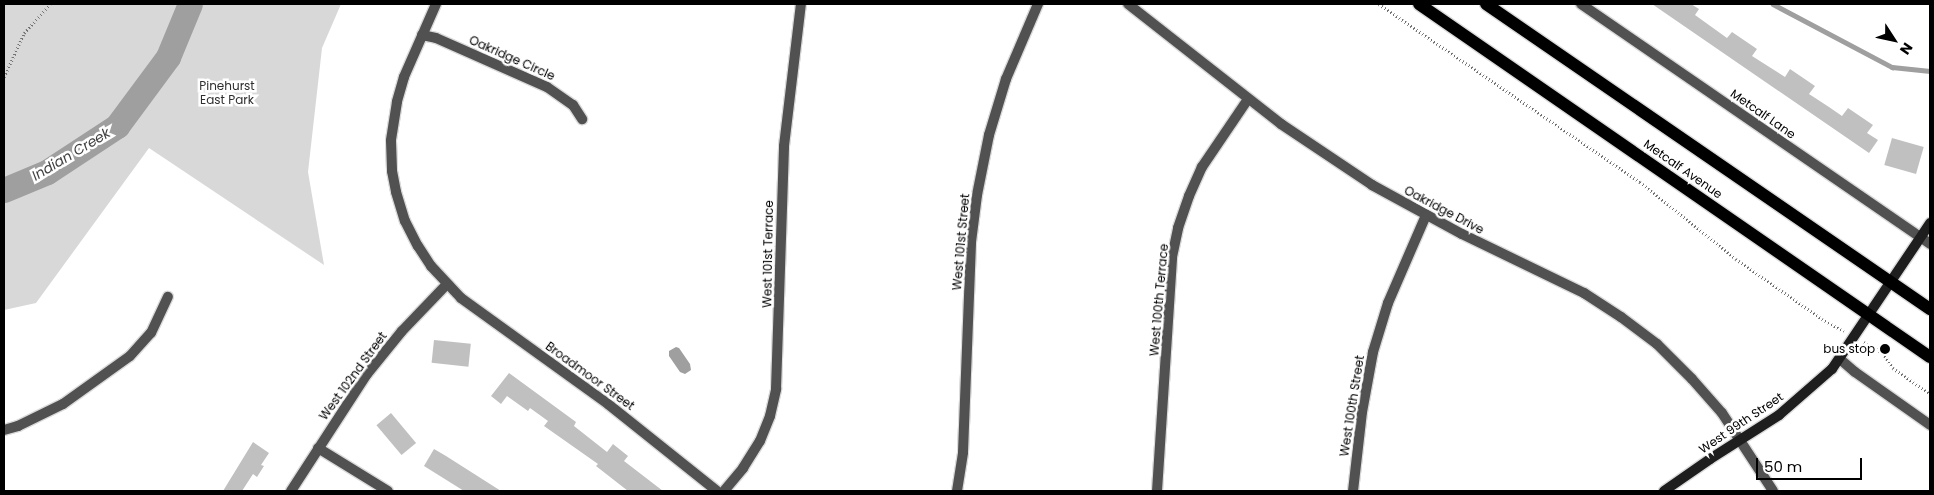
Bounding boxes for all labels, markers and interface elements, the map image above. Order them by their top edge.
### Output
north arrow [1869,15,1919,65]
street label: Oakridge Circle [467,33,557,83]
text: N [1895,39,1917,59]
park label: Pinehurst East Park [199,79,255,107]
street label: Metcalf Lane [1728,86,1798,142]
water label: Indian Creek [29,124,113,184]
street label: Metcalf Avenue [1641,137,1725,201]
street label: Oakridge Drive [1402,183,1486,237]
street label: West 101st Street [950,193,972,291]
street label: West 101st Terrace [760,200,776,308]
street label: West 100th Terrace [1147,243,1171,357]
street label: West 102nd Street [316,329,390,423]
street label: Broadmoor Street [543,339,637,413]
place label: bus stop [1823,342,1875,356]
marker: bus stop [1879,343,1891,355]
street label: West 100th Street [1337,354,1367,458]
street label: West 99th Street [1696,389,1786,457]
scale bar [1759,448,1865,480]
text: 50 m [1764,456,1802,477]

